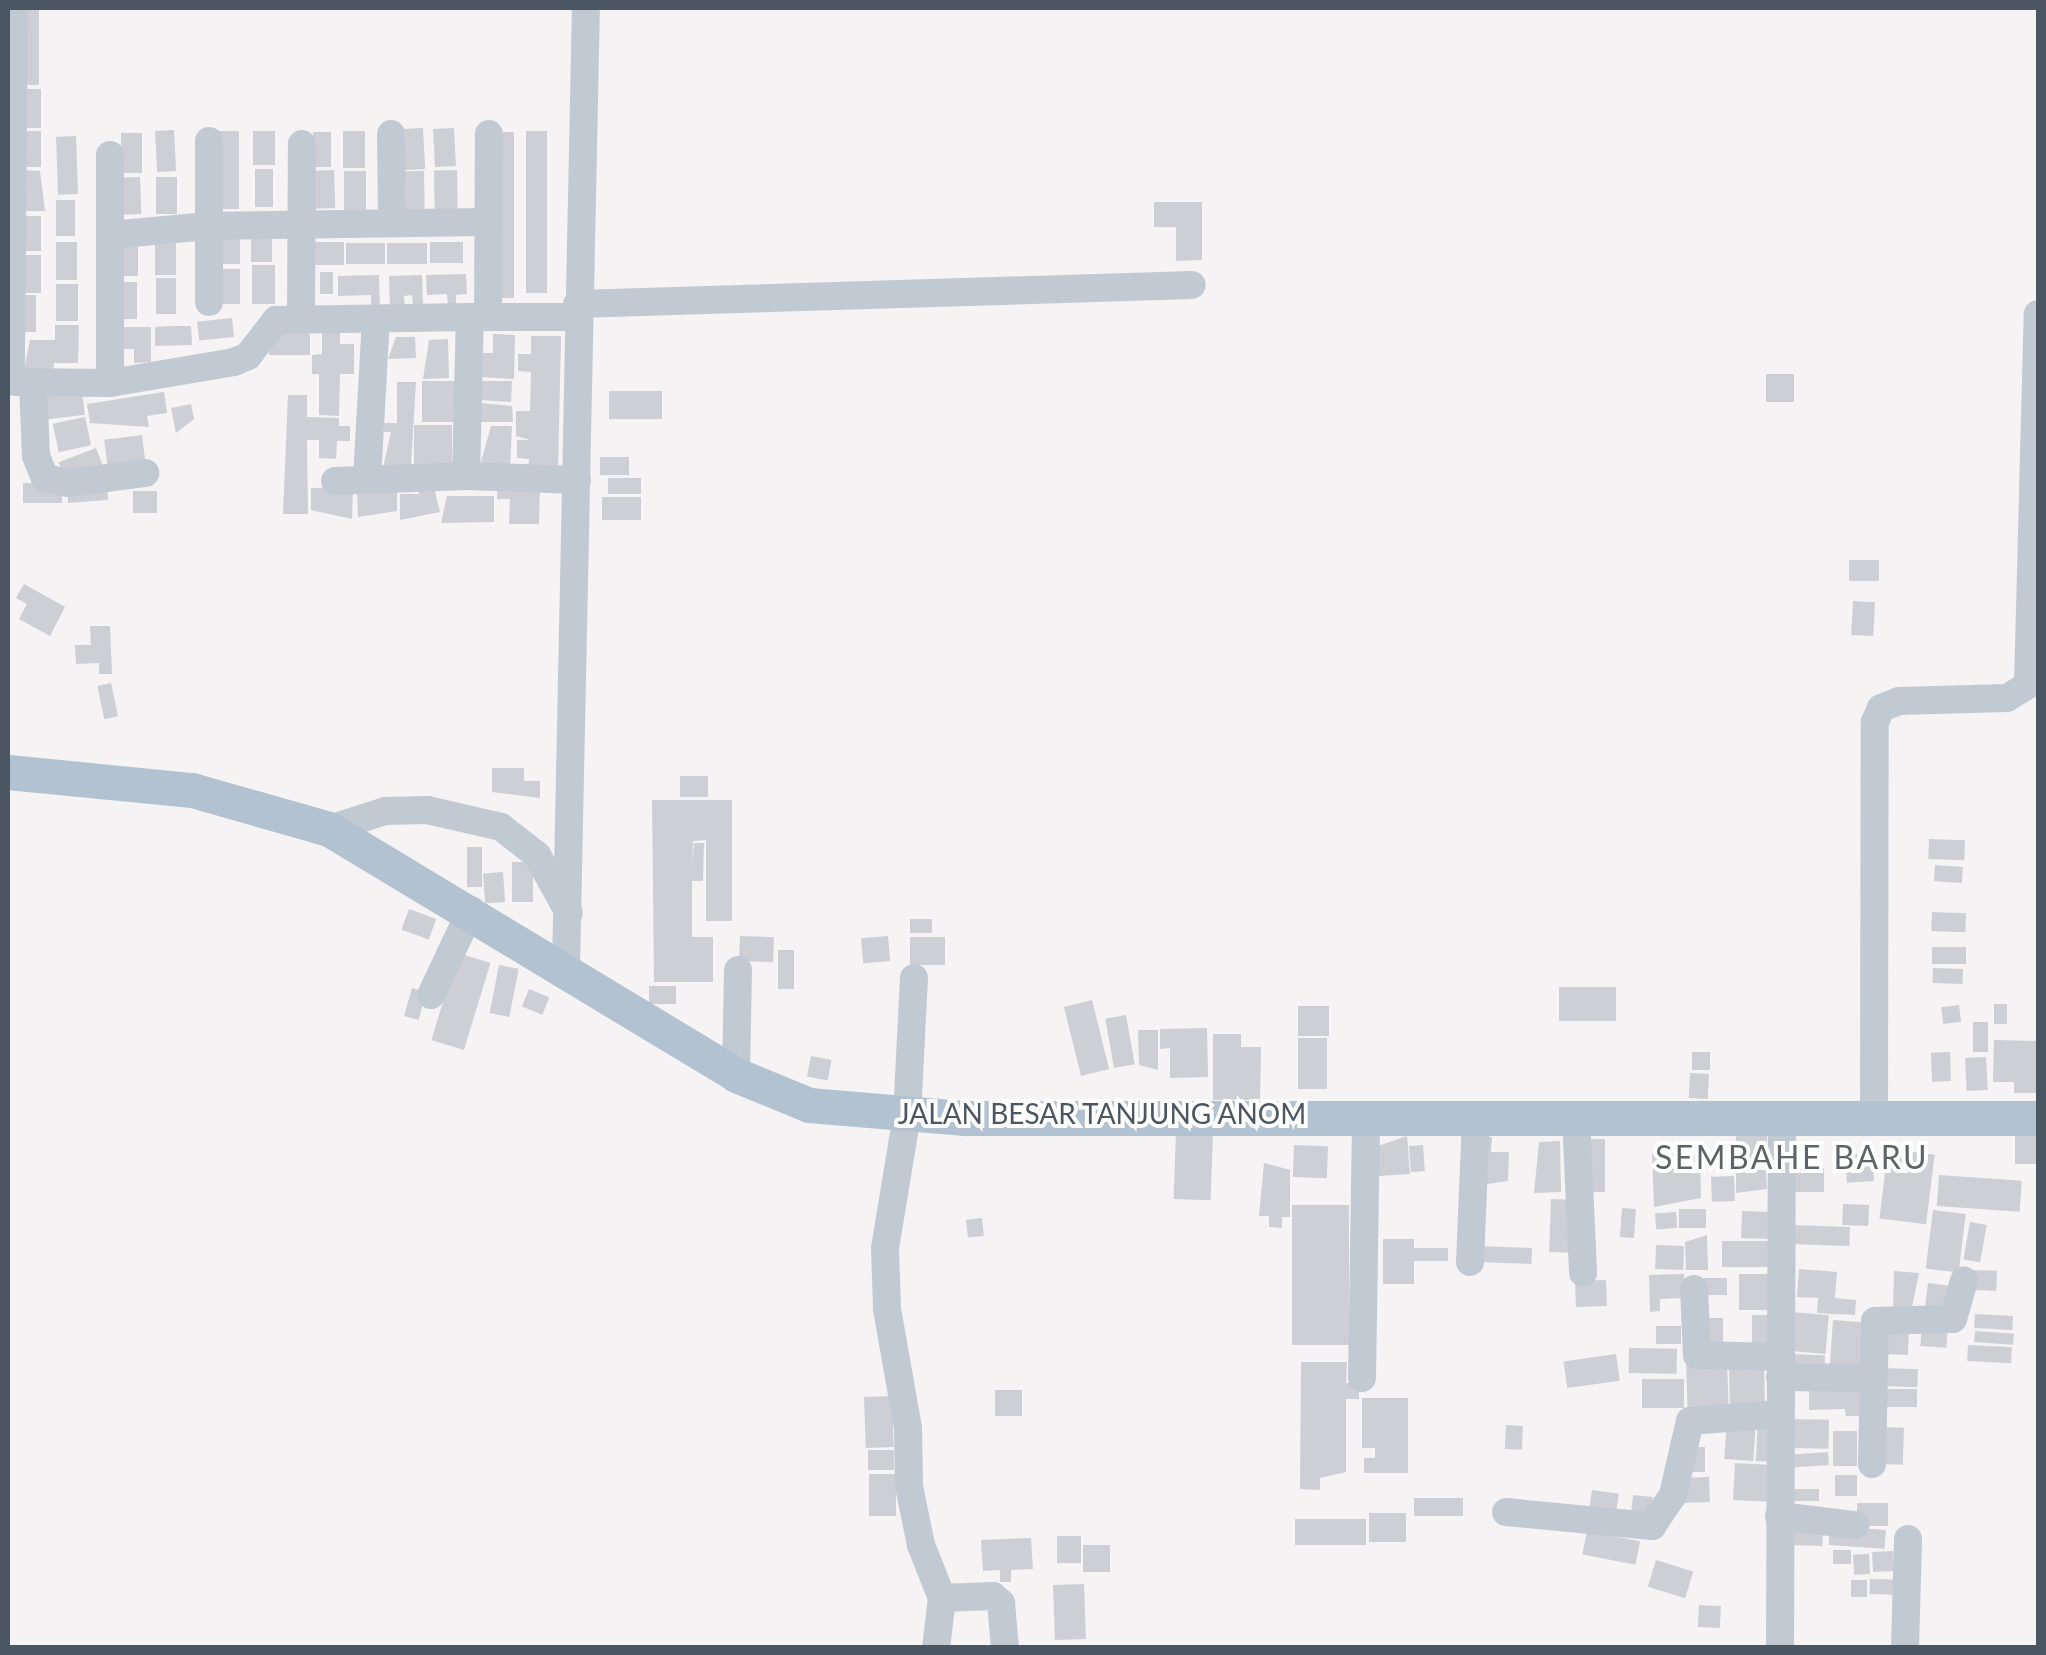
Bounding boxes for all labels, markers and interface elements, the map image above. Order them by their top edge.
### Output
street label: JALAN BESAR TANJUNG ANOM [897,1096,1307,1130]
district label: SEMBAHE BARU [1655,1138,1929,1176]

